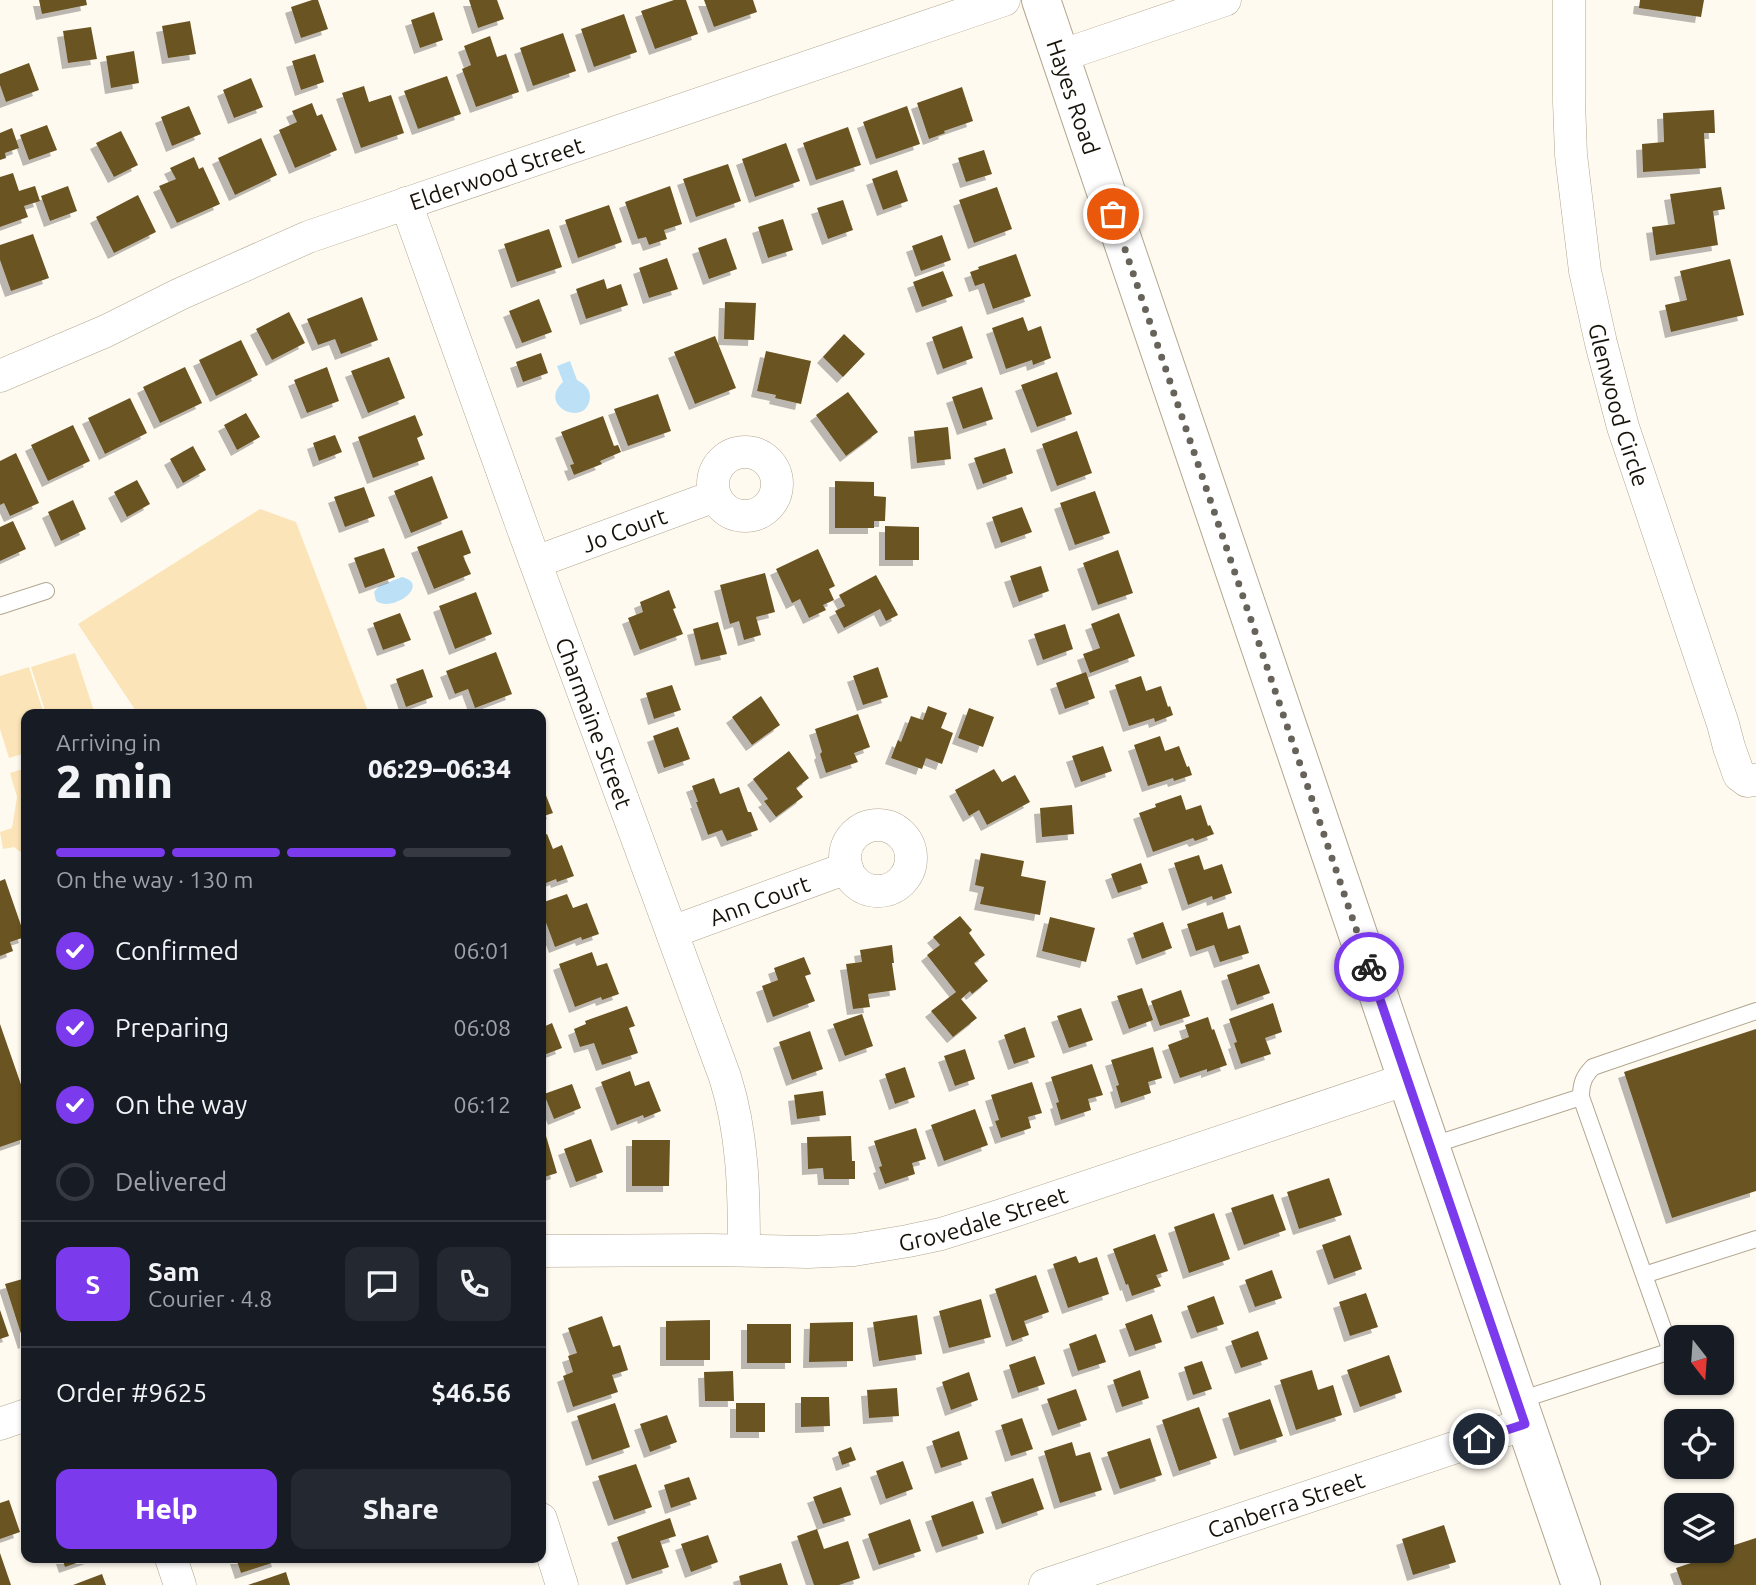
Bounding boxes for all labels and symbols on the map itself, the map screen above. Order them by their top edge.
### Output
street label: Hayes Road [1043,36,1105,157]
street label: Elderwood Street [406,132,587,214]
pin [1083,184,1143,244]
street label: Glenwood Circle [1584,321,1655,490]
street label: Jo Court [578,502,670,557]
street label: Charmaine Street [552,634,637,812]
street label: Ann Court [706,870,813,930]
courier [1334,932,1404,1002]
street label: Grovedale Street [897,1182,1070,1255]
north arrow [1664,1325,1734,1395]
pin [1449,1409,1509,1469]
street label: Canberra Street [1204,1466,1368,1542]

